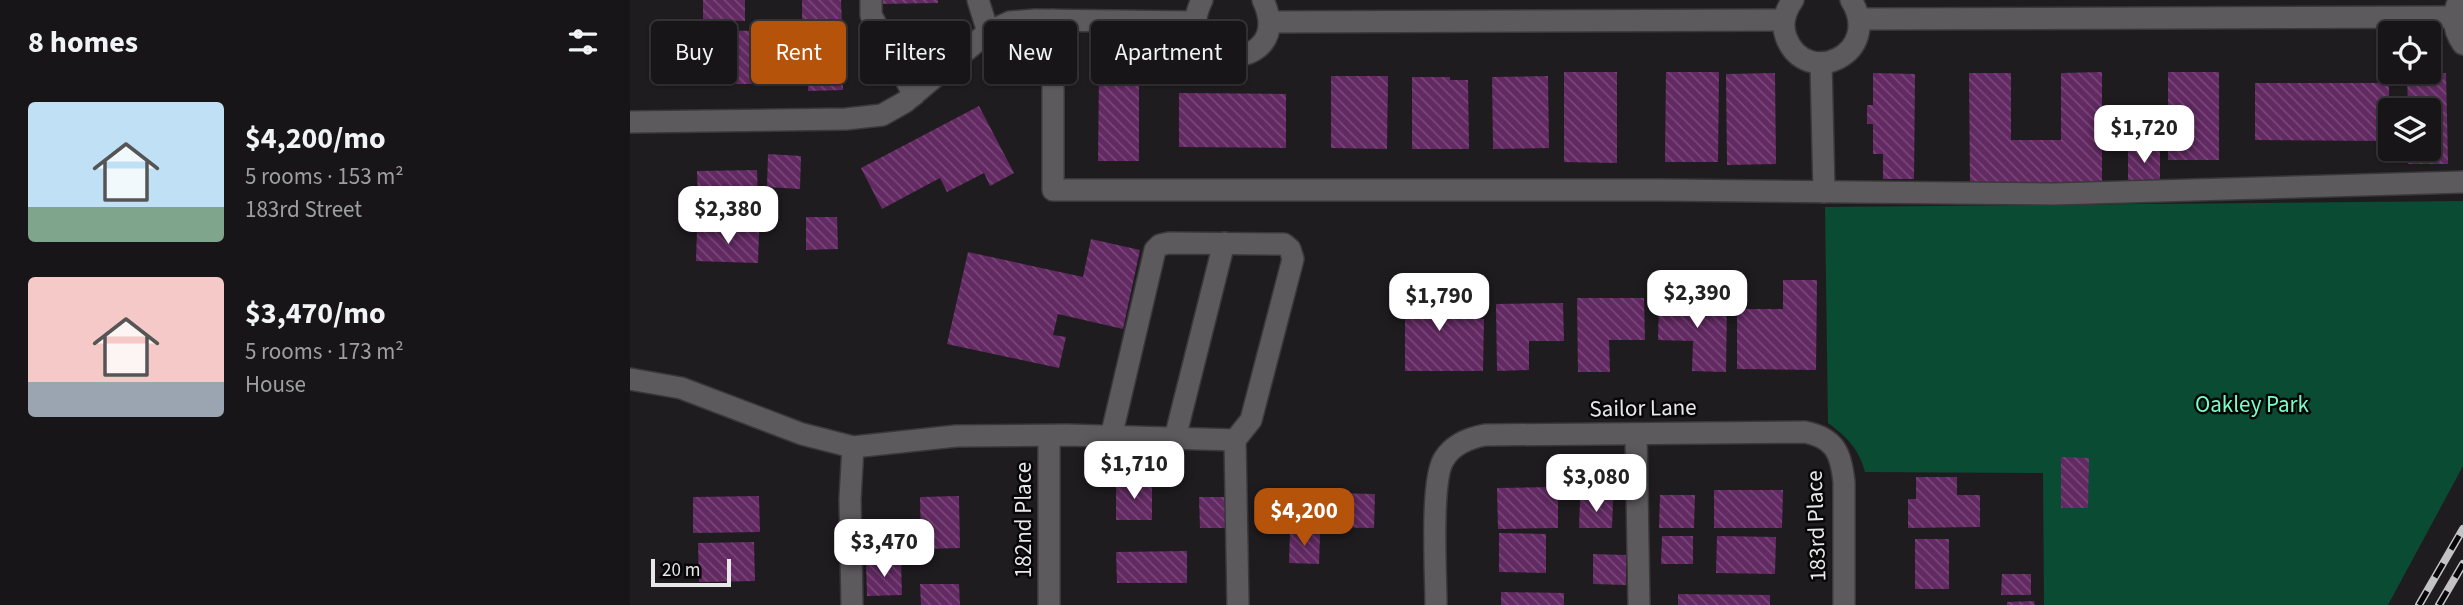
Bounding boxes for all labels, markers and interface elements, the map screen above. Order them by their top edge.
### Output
text: 8 homes [28,21,138,64]
chip: Buy [651,21,737,84]
chip: Rent [751,21,846,84]
chip: Filters [860,21,970,84]
chip: New [984,21,1077,84]
chip: Apartment [1091,21,1246,84]
map controls [2378,21,2441,161]
button: locate [2378,21,2441,84]
icon: filters [564,23,602,61]
button: layers [2378,98,2441,161]
pin: $1,720 [2087,106,2201,165]
text: $1,720 [2110,111,2178,144]
text: $4,200/mo [245,117,386,160]
icon: home [84,130,168,214]
text: 5 rooms · 153 m² [245,160,404,193]
pin: $2,380 [671,187,785,246]
text: $2,380 [694,192,762,225]
text: 183rd Street [245,193,362,226]
pin: $2,390 [1640,270,1754,330]
pin: $1,790 [1382,274,1496,333]
text: $2,390 [1663,276,1731,309]
text: $1,790 [1405,279,1473,312]
text: $3,470/mo [245,292,386,335]
icon: home [84,305,168,389]
text: 5 rooms · 173 m² [245,335,404,368]
text: House [245,368,306,401]
park label: Oakley Park [2195,388,2310,421]
street label: Sailor Lane [1589,391,1697,425]
pin: $1,710 [1077,442,1191,501]
text: $1,710 [1100,447,1168,480]
pin: $3,080 [1539,454,1653,514]
text: $3,080 [1562,460,1630,493]
street label: 182nd Place [1007,462,1040,578]
street label: 183rd Place [1798,470,1834,582]
pin: $4,200 [1247,489,1361,548]
text: $4,200 [1270,494,1338,527]
pin: $3,470 [827,520,941,579]
text: $3,470 [850,525,918,558]
scale bar [651,556,732,588]
text: 20 m [662,557,700,584]

